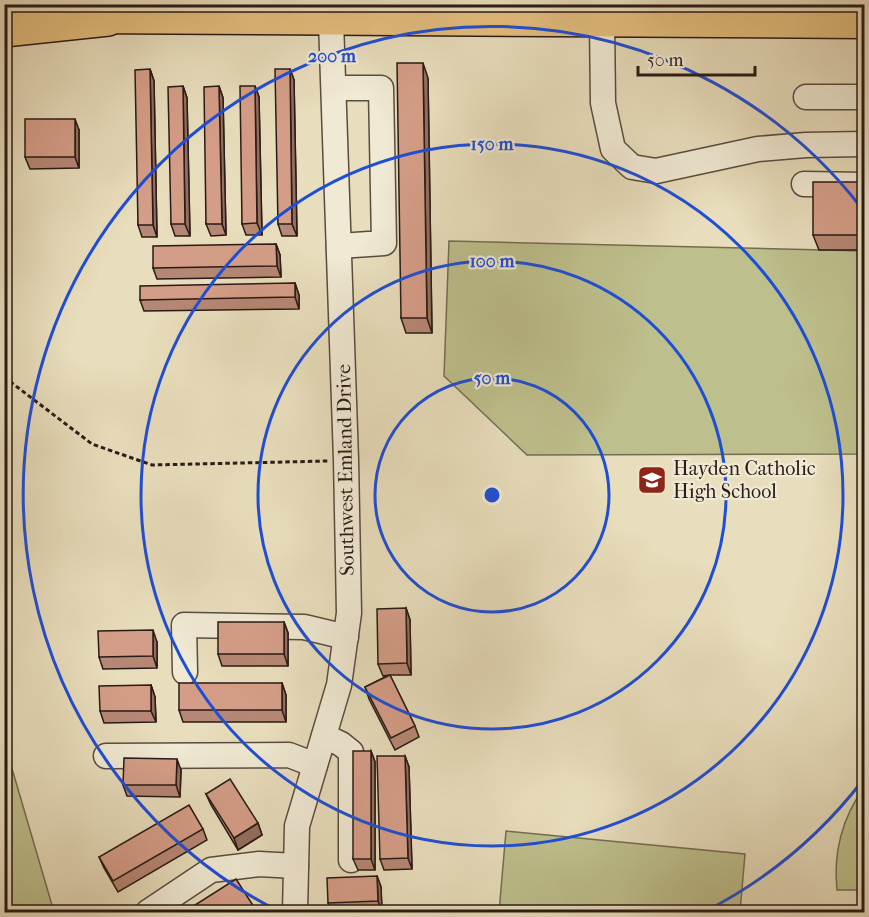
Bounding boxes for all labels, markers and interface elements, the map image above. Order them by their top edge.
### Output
scale bar [638,39,755,77]
text: 200 m [308,46,357,67]
text: 50 m [647,50,684,71]
text: 150 m [471,134,514,155]
text: 100 m [469,251,516,272]
street label: Southwest Emland Drive [332,364,359,576]
text: 50 m [474,368,511,389]
place label: Hayden Catholic High School [673,457,816,503]
school or university icon: Hayden Catholic High School [636,464,668,496]
centre of rings [482,485,502,505]

